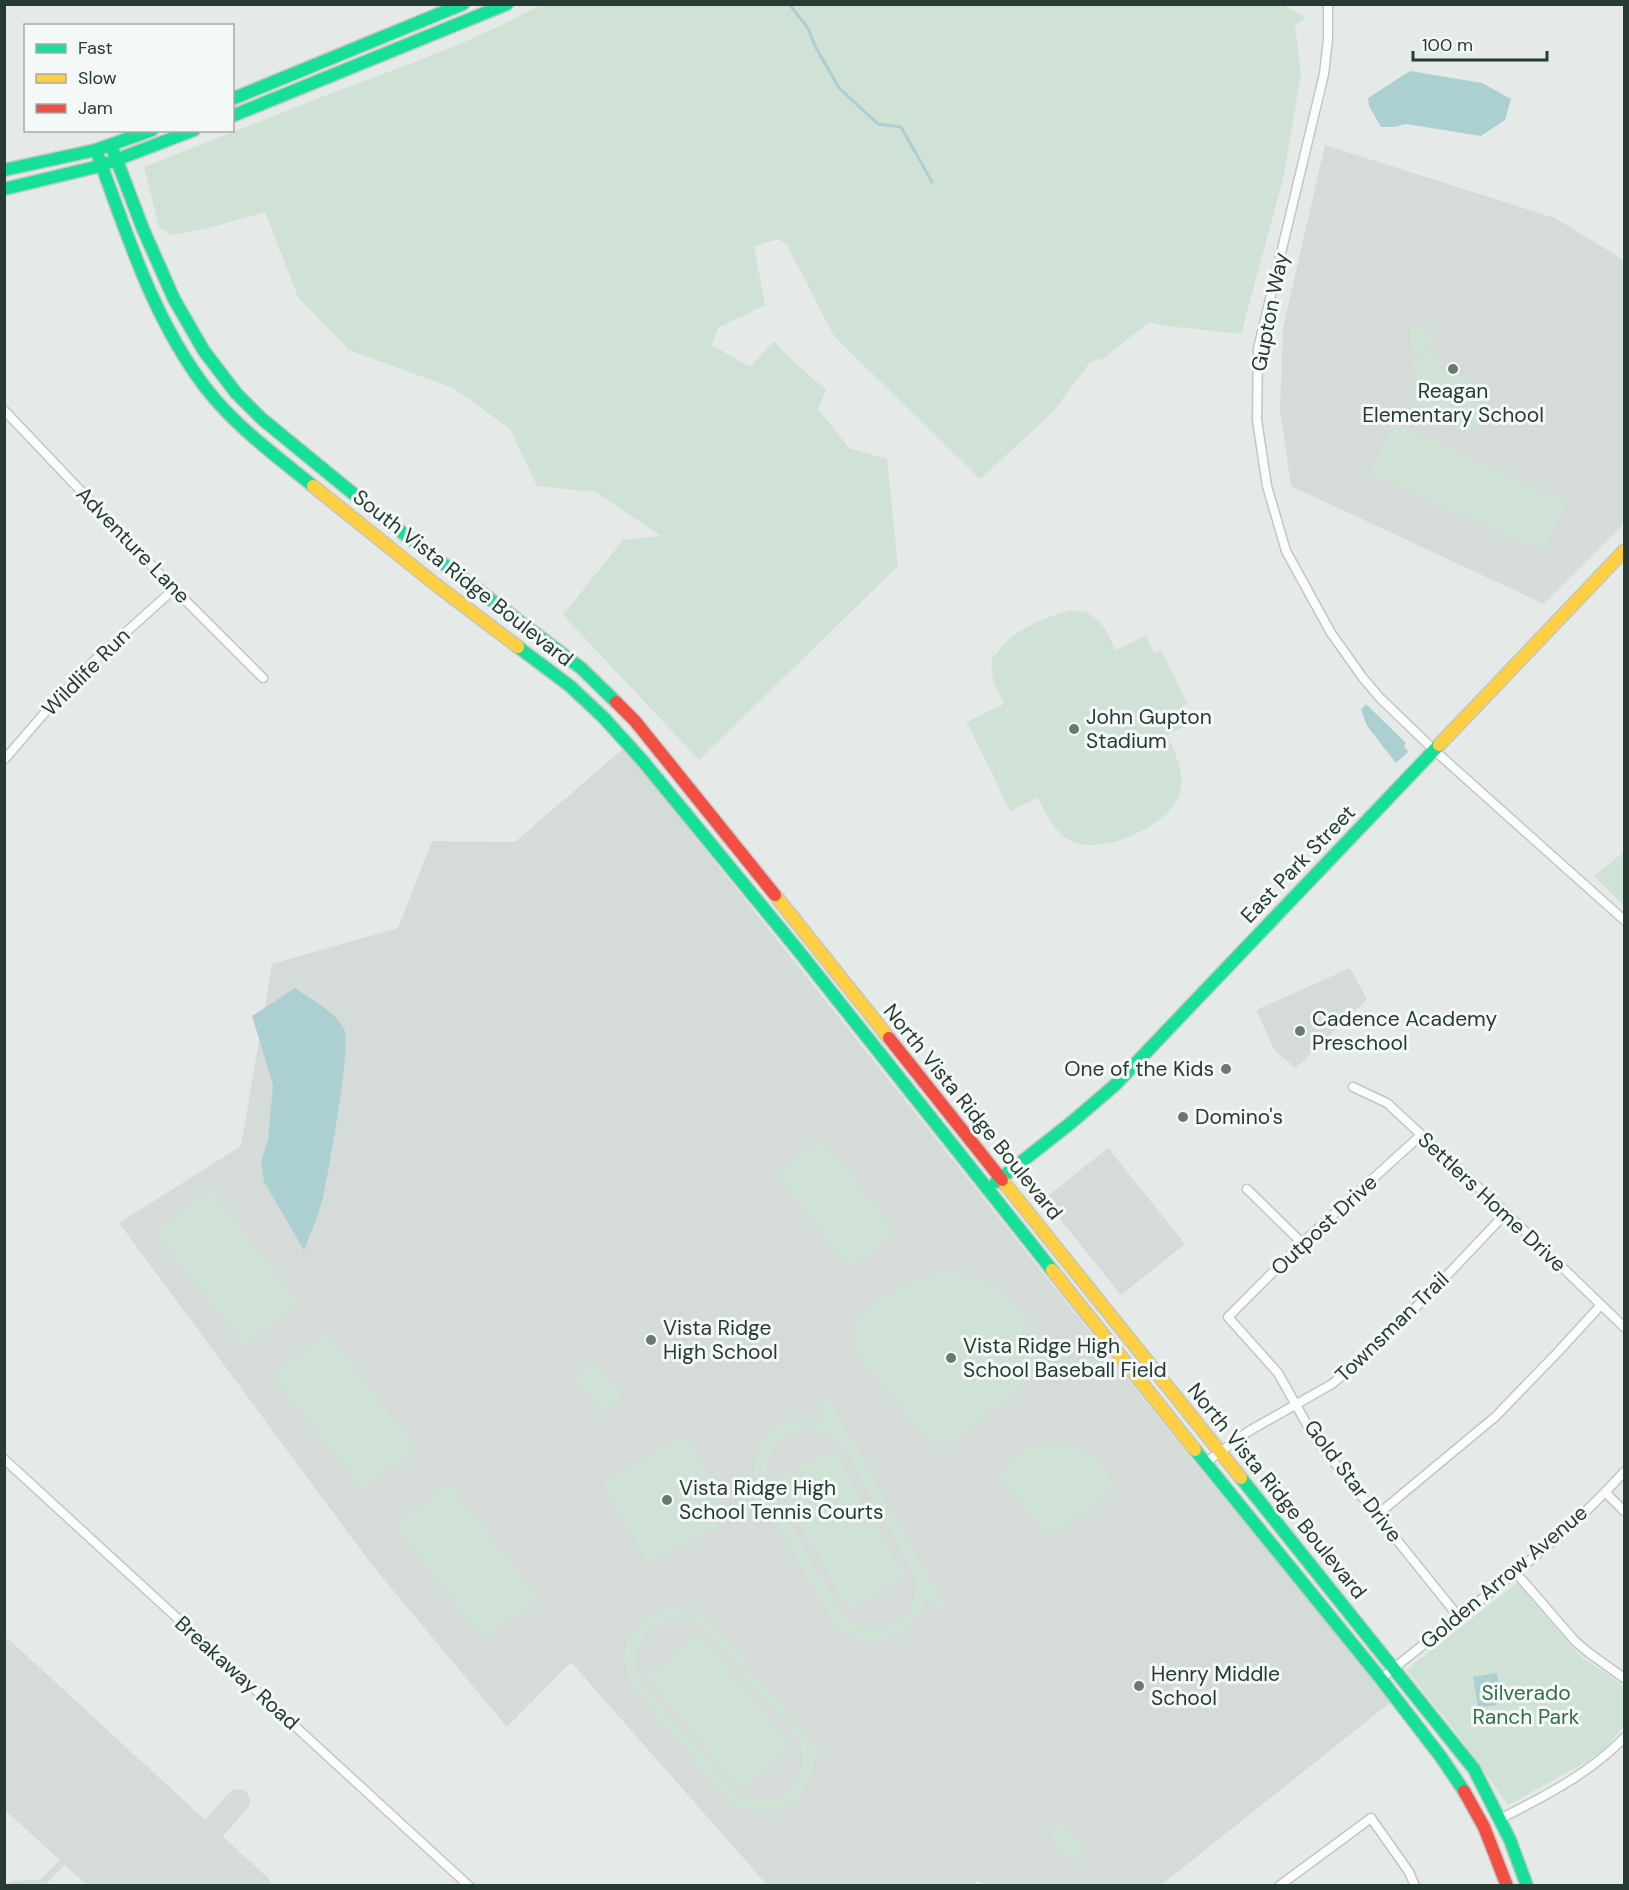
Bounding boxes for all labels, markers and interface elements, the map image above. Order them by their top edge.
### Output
legend [24,24,234,132]
scale bar [1413,24,1546,62]
text: 100 m [1422,33,1473,57]
text: Fast [78,36,113,60]
text: Slow [78,66,117,90]
text: Jam [78,96,113,120]
street label: Gupton Way [1245,250,1295,374]
marker: Reagan Elementary School [1446,362,1460,376]
place label: Reagan Elementary School [1362,377,1544,429]
street label: Adventure Lane [70,480,196,610]
street label: South Vista Ridge Boulevard [347,483,579,673]
street label: Wildlife Run [36,622,136,722]
place label: John Gupton Stadium [1086,703,1212,755]
marker: John Gupton Stadium [1067,722,1081,736]
street label: East Park Street [1235,799,1361,929]
street label: North Vista Ridge Boulevard [877,998,1069,1226]
place label: Cadence Academy Preschool [1312,1005,1497,1057]
marker: Cadence Academy Preschool [1293,1024,1307,1038]
place label: One of the Kids [1064,1055,1214,1083]
marker: One of the Kids [1219,1062,1233,1076]
place label: Domino's [1195,1103,1283,1131]
marker: Domino's [1176,1110,1190,1124]
street label: Settlers Home Drive [1412,1126,1572,1278]
street label: Outpost Drive [1265,1168,1383,1282]
street label: Townsman Trail [1329,1266,1455,1388]
place label: Vista Ridge High School [663,1314,778,1366]
place label: Vista Ridge High School Baseball Field [963,1332,1167,1384]
marker: Vista Ridge High School [644,1333,658,1347]
marker: Vista Ridge High School Baseball Field [944,1351,958,1365]
street label: North Vista Ridge Boulevard [1181,1377,1373,1605]
street label: Gold Star Drive [1298,1414,1408,1548]
place label: Vista Ridge High School Tennis Courts [679,1474,884,1526]
marker: Vista Ridge High School Tennis Courts [660,1493,674,1507]
street label: Golden Arrow Avenue [1415,1499,1593,1655]
street label: Breakaway Road [169,1610,305,1736]
place label: Henry Middle School [1151,1660,1280,1712]
marker: Henry Middle School [1132,1679,1146,1693]
park label: Silverado Ranch Park [1473,1679,1580,1731]

